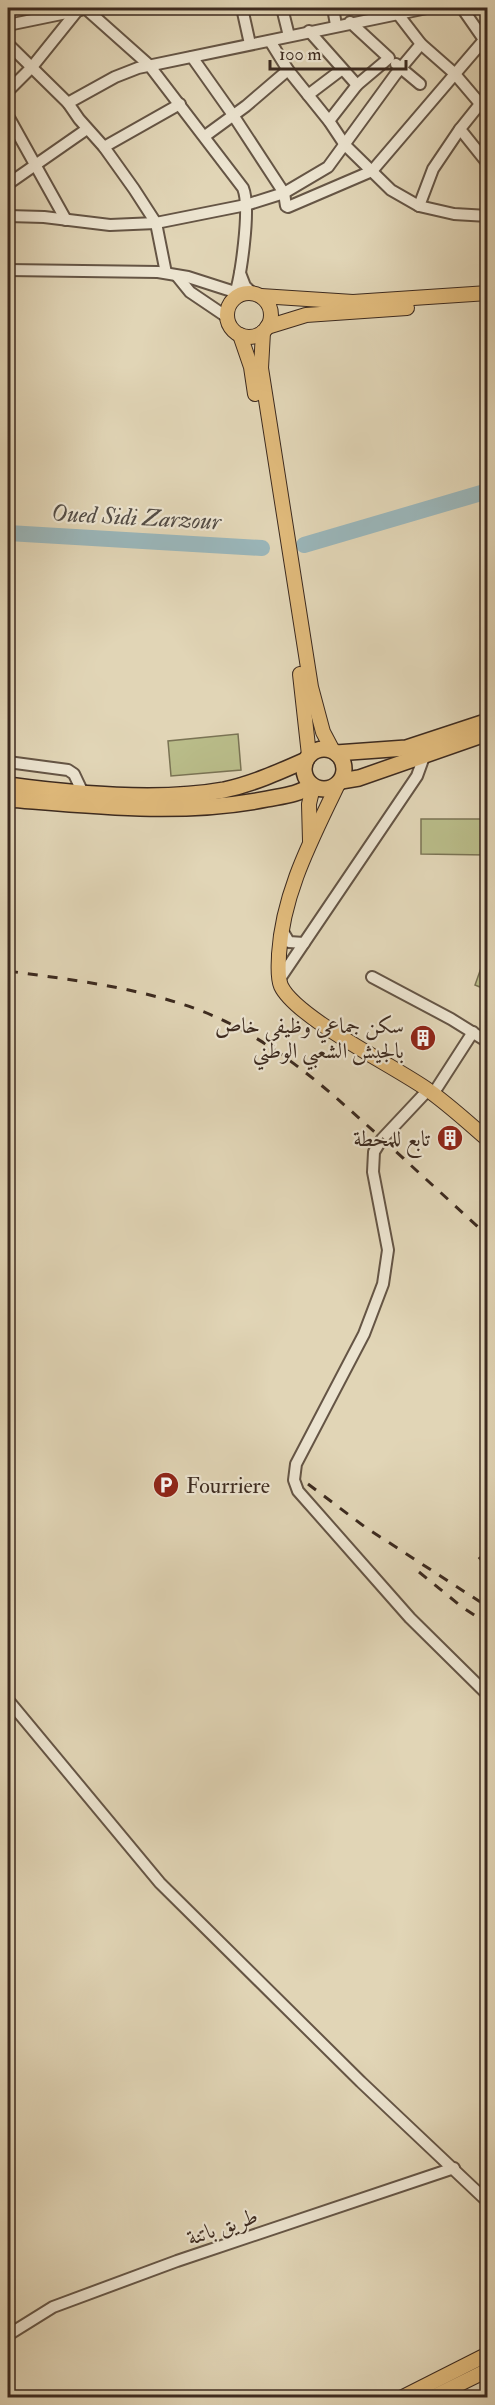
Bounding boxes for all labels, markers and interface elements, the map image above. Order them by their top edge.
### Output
scale bar [270,33,406,71]
text: 100 m [279,43,322,66]
water label: Oued Sidi Zarzour [50,498,223,537]
place label: سكن جماعي وظيفي خاص بالجيش الشعبي الوطني [215,1012,404,1071]
building icon: سكن جماعي وظيفي خاص بالجيش الشعبي الوطني [408,1023,438,1053]
building icon: تابع للمحطة [435,1123,465,1153]
place label: تابع للمحطة [353,1125,431,1158]
parking icon: Fourriere [151,1470,181,1500]
place label: Fourriere [186,1472,270,1500]
street label: طريق باتنة [183,2202,261,2252]

